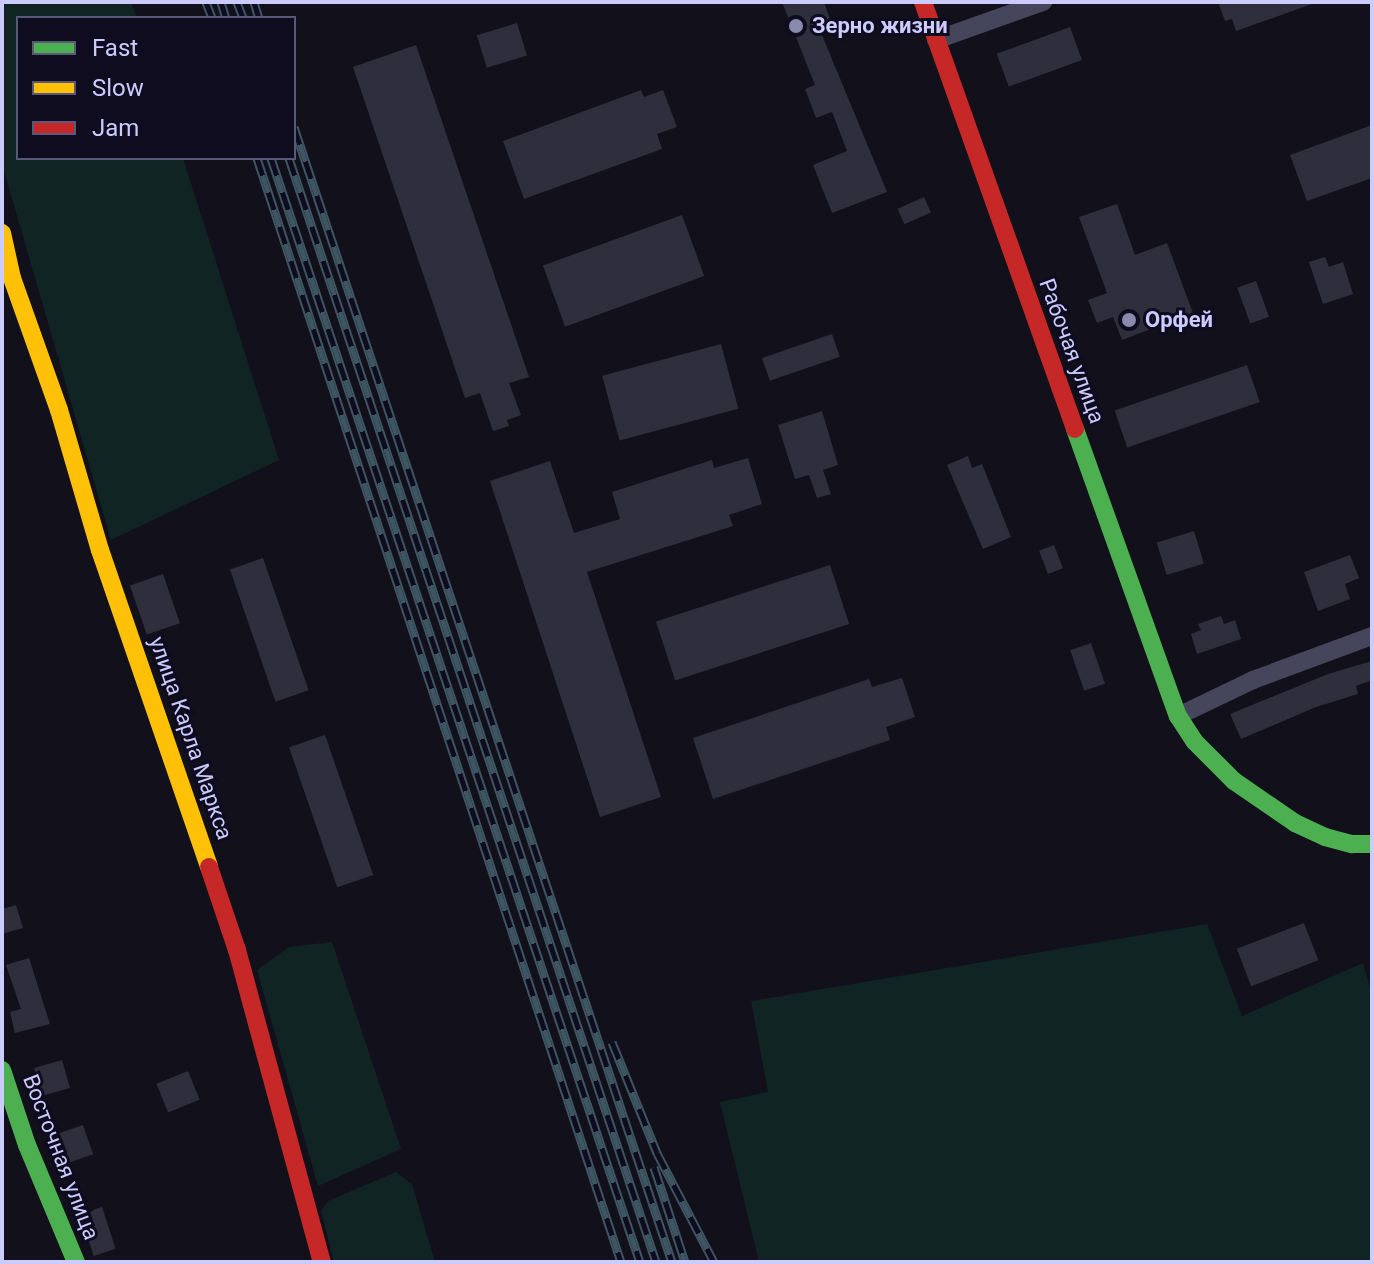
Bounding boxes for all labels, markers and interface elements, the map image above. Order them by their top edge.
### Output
place label: Зерно жизни [812,13,948,39]
legend [16,16,296,160]
marker: Зерно жизни [787,17,805,35]
text: Fast [92,34,138,62]
text: Slow [92,74,144,102]
text: Jam [92,114,139,142]
street label: Рабочая улица [1034,275,1110,427]
place label: Орфей [1145,307,1213,333]
marker: Орфей [1120,311,1138,329]
street label: улица Карла Маркса [144,633,238,843]
street label: Восточная улица [17,1071,105,1243]

